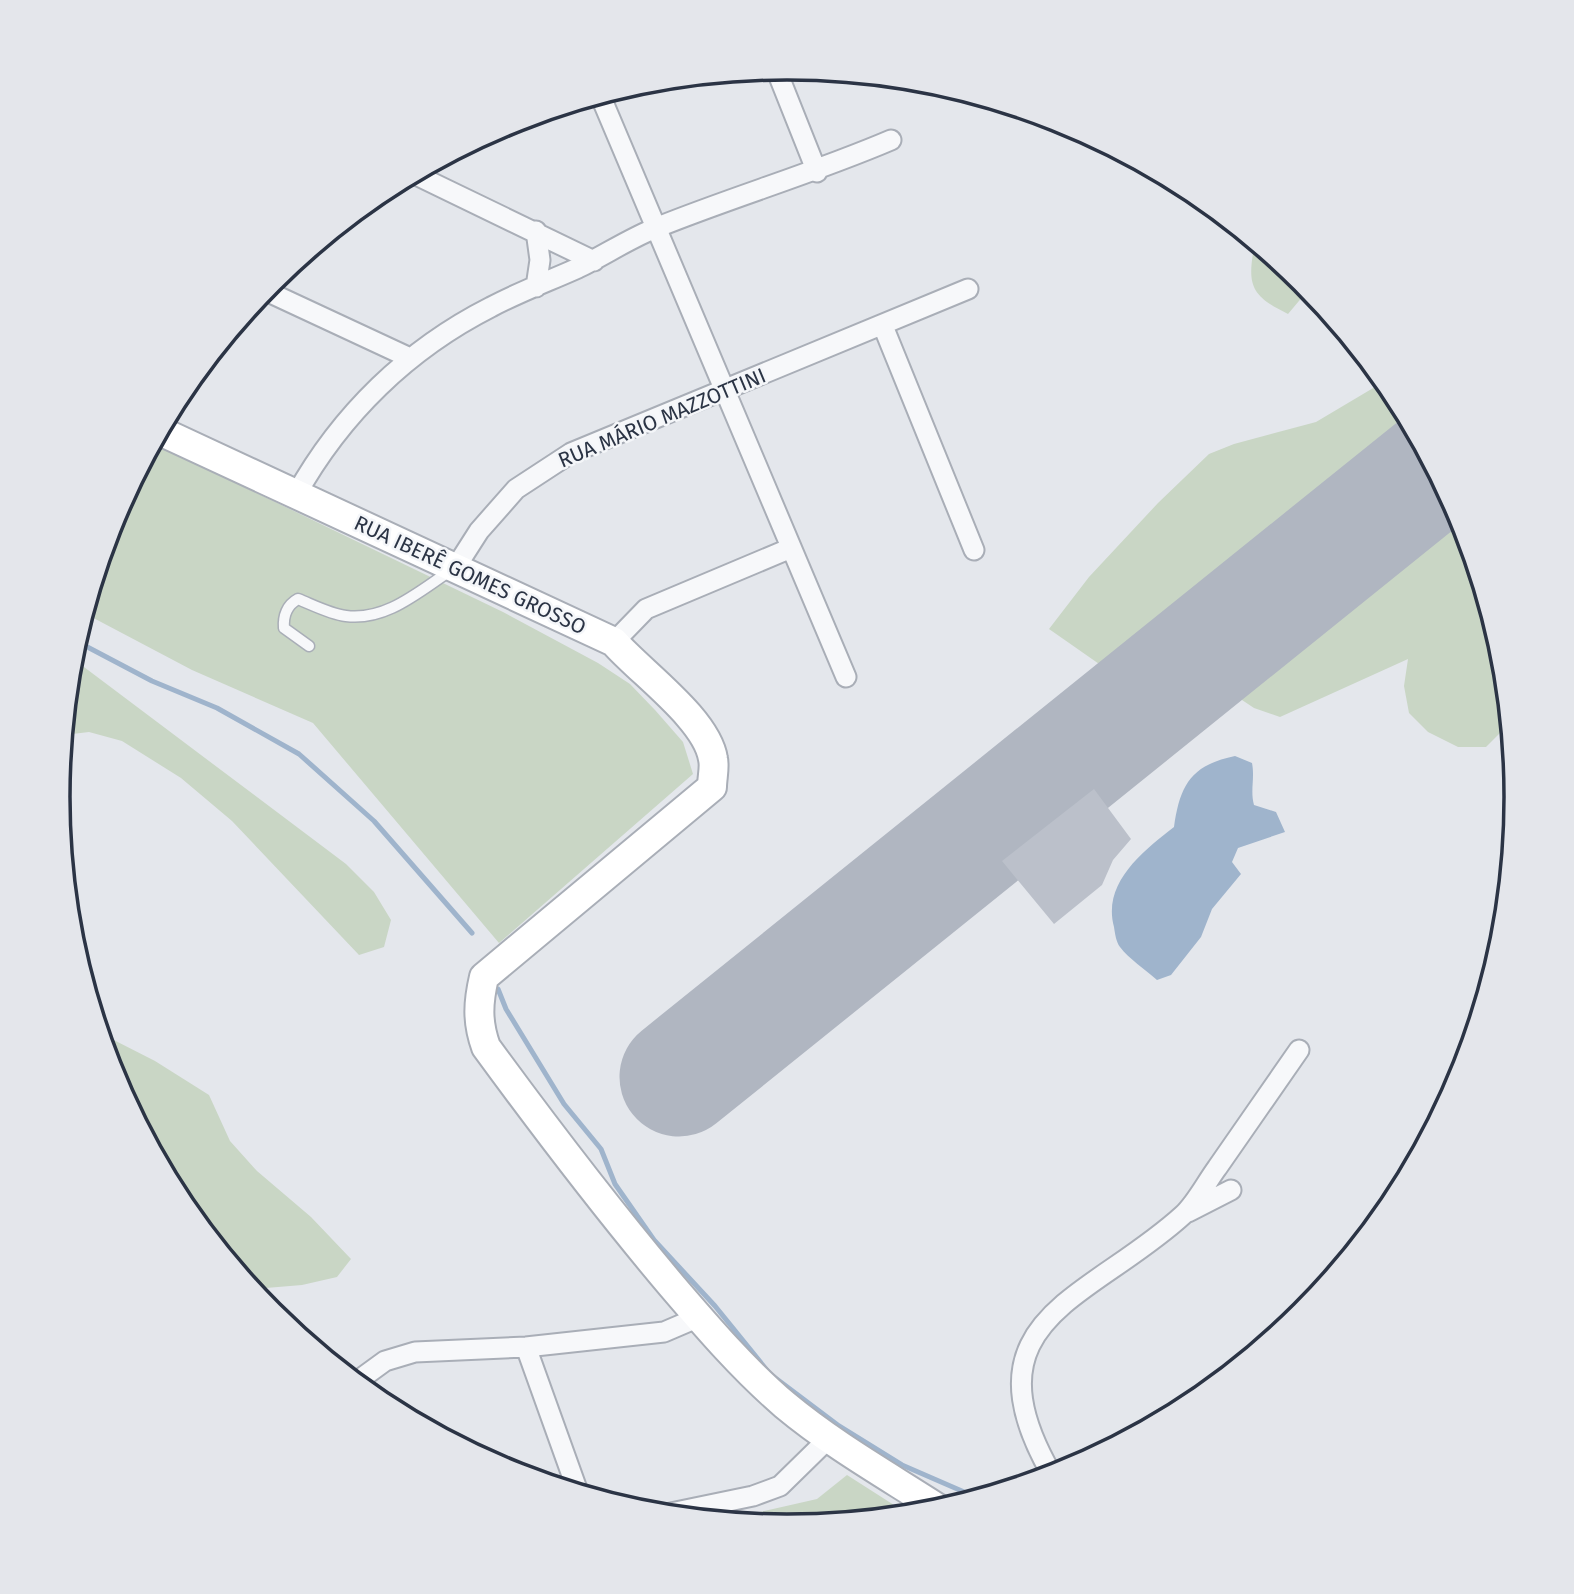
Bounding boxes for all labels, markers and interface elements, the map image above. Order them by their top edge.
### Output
street label: RUA MÁRIO MAZZOTTINI [554,362,770,474]
street label: RUA IBERÊ GOMES GROSSO [350,510,590,640]

